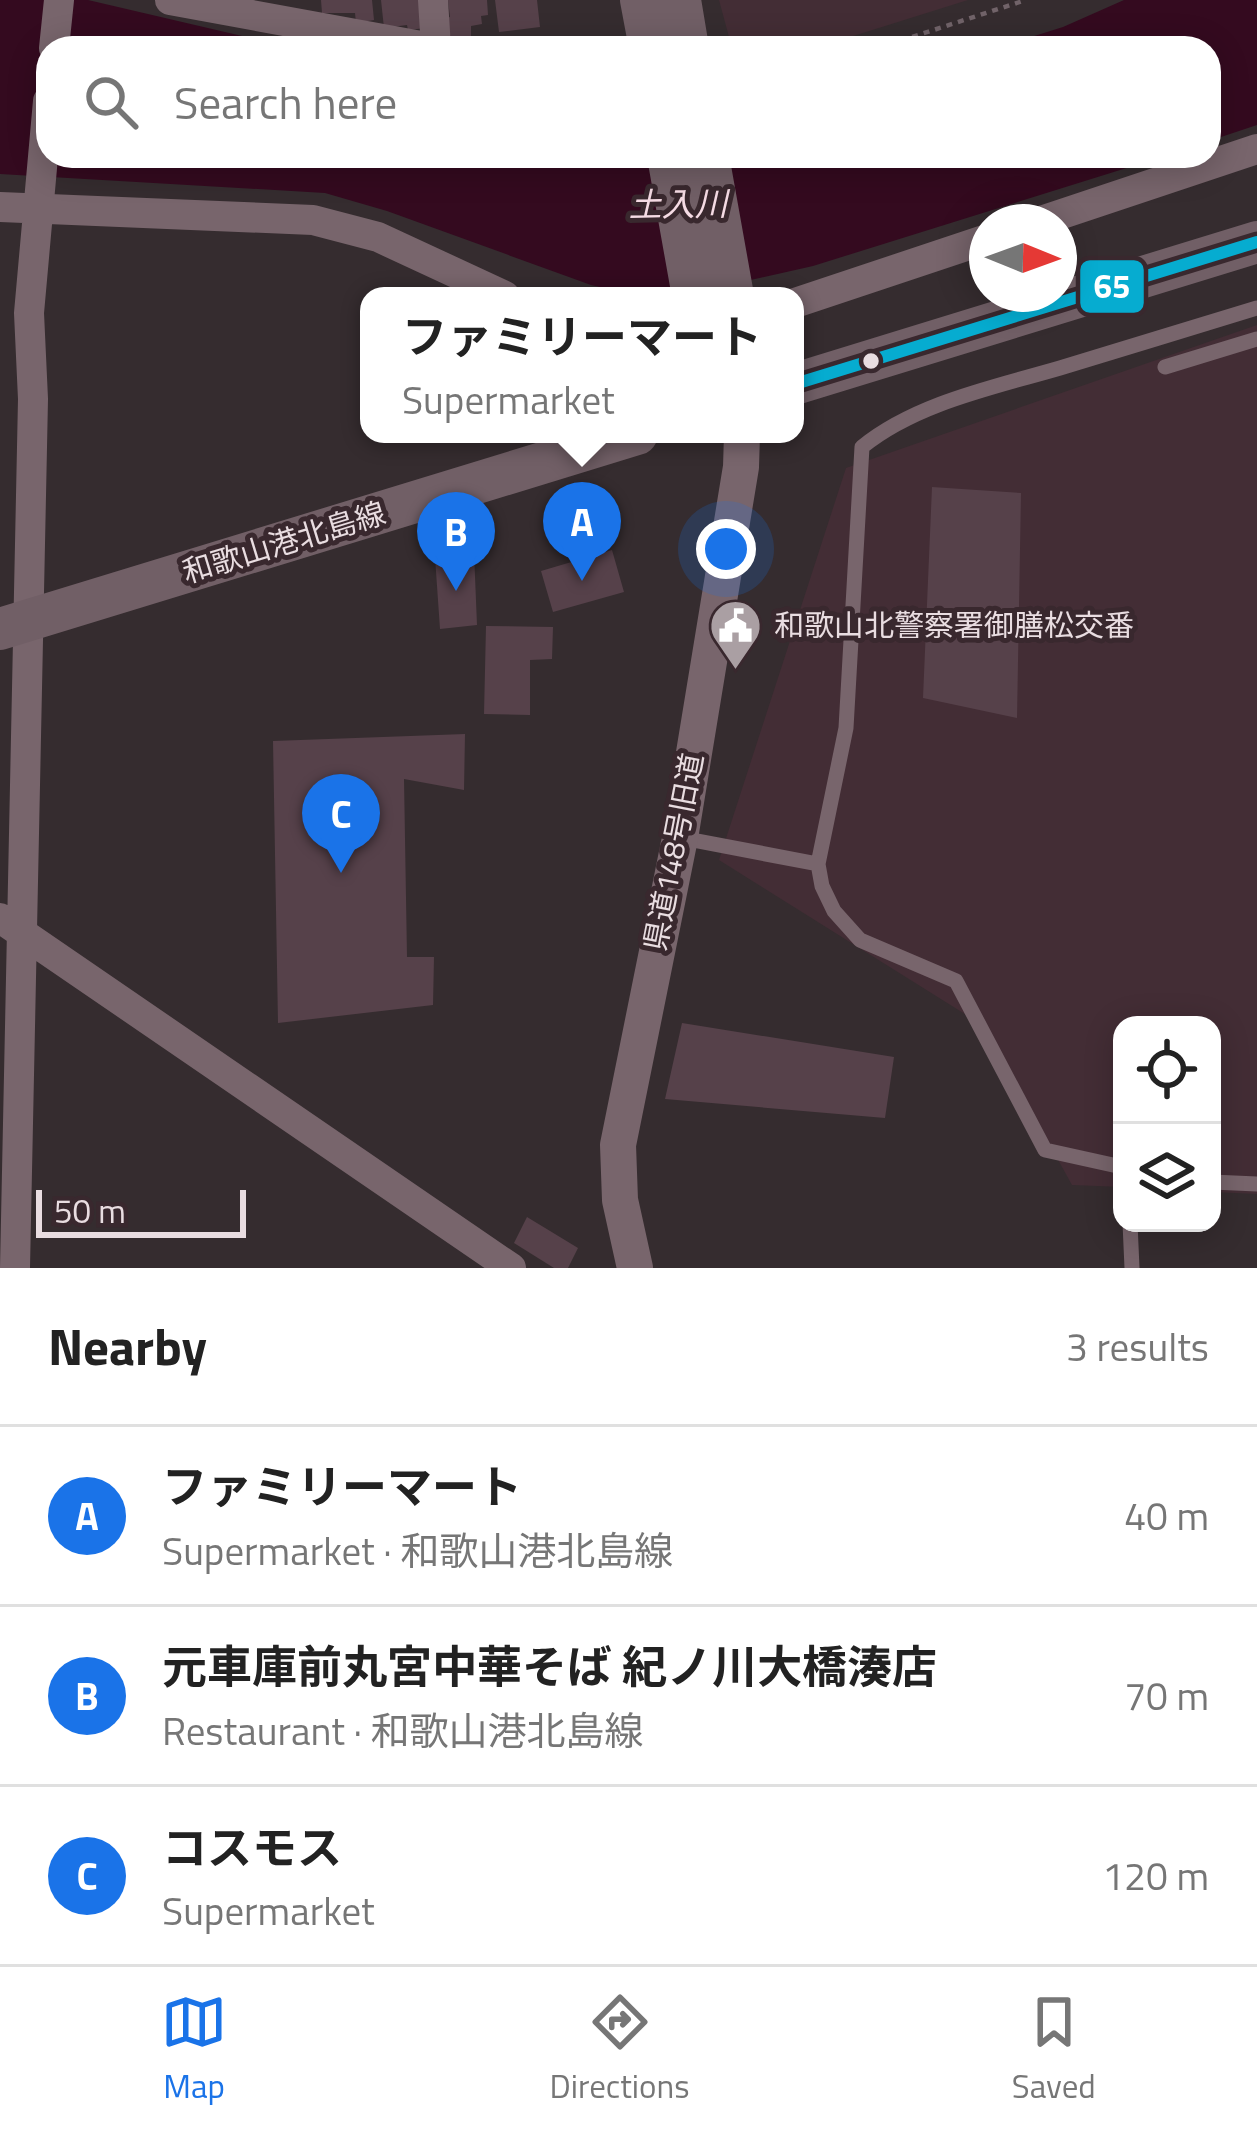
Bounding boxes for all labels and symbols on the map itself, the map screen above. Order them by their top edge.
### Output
water label: 土入川 [628,178,731,230]
north arrow [969,204,1077,312]
line badge: 65 [1078,258,1146,315]
text: 65 [1094,261,1130,311]
unlabelled marker [860,350,882,372]
pin: A [543,482,621,581]
street label: 和歌山港北島線 [177,489,391,595]
pin: B [417,492,495,591]
your location [696,519,756,579]
public building icon: 和歌山北警察署御膳松交番 [707,598,763,672]
place label: 和歌山北警察署御膳松交番 [774,602,1134,648]
street label: 県道148号旧道 [631,749,715,955]
pin: C [302,774,380,873]
scale bar [36,1184,246,1237]

